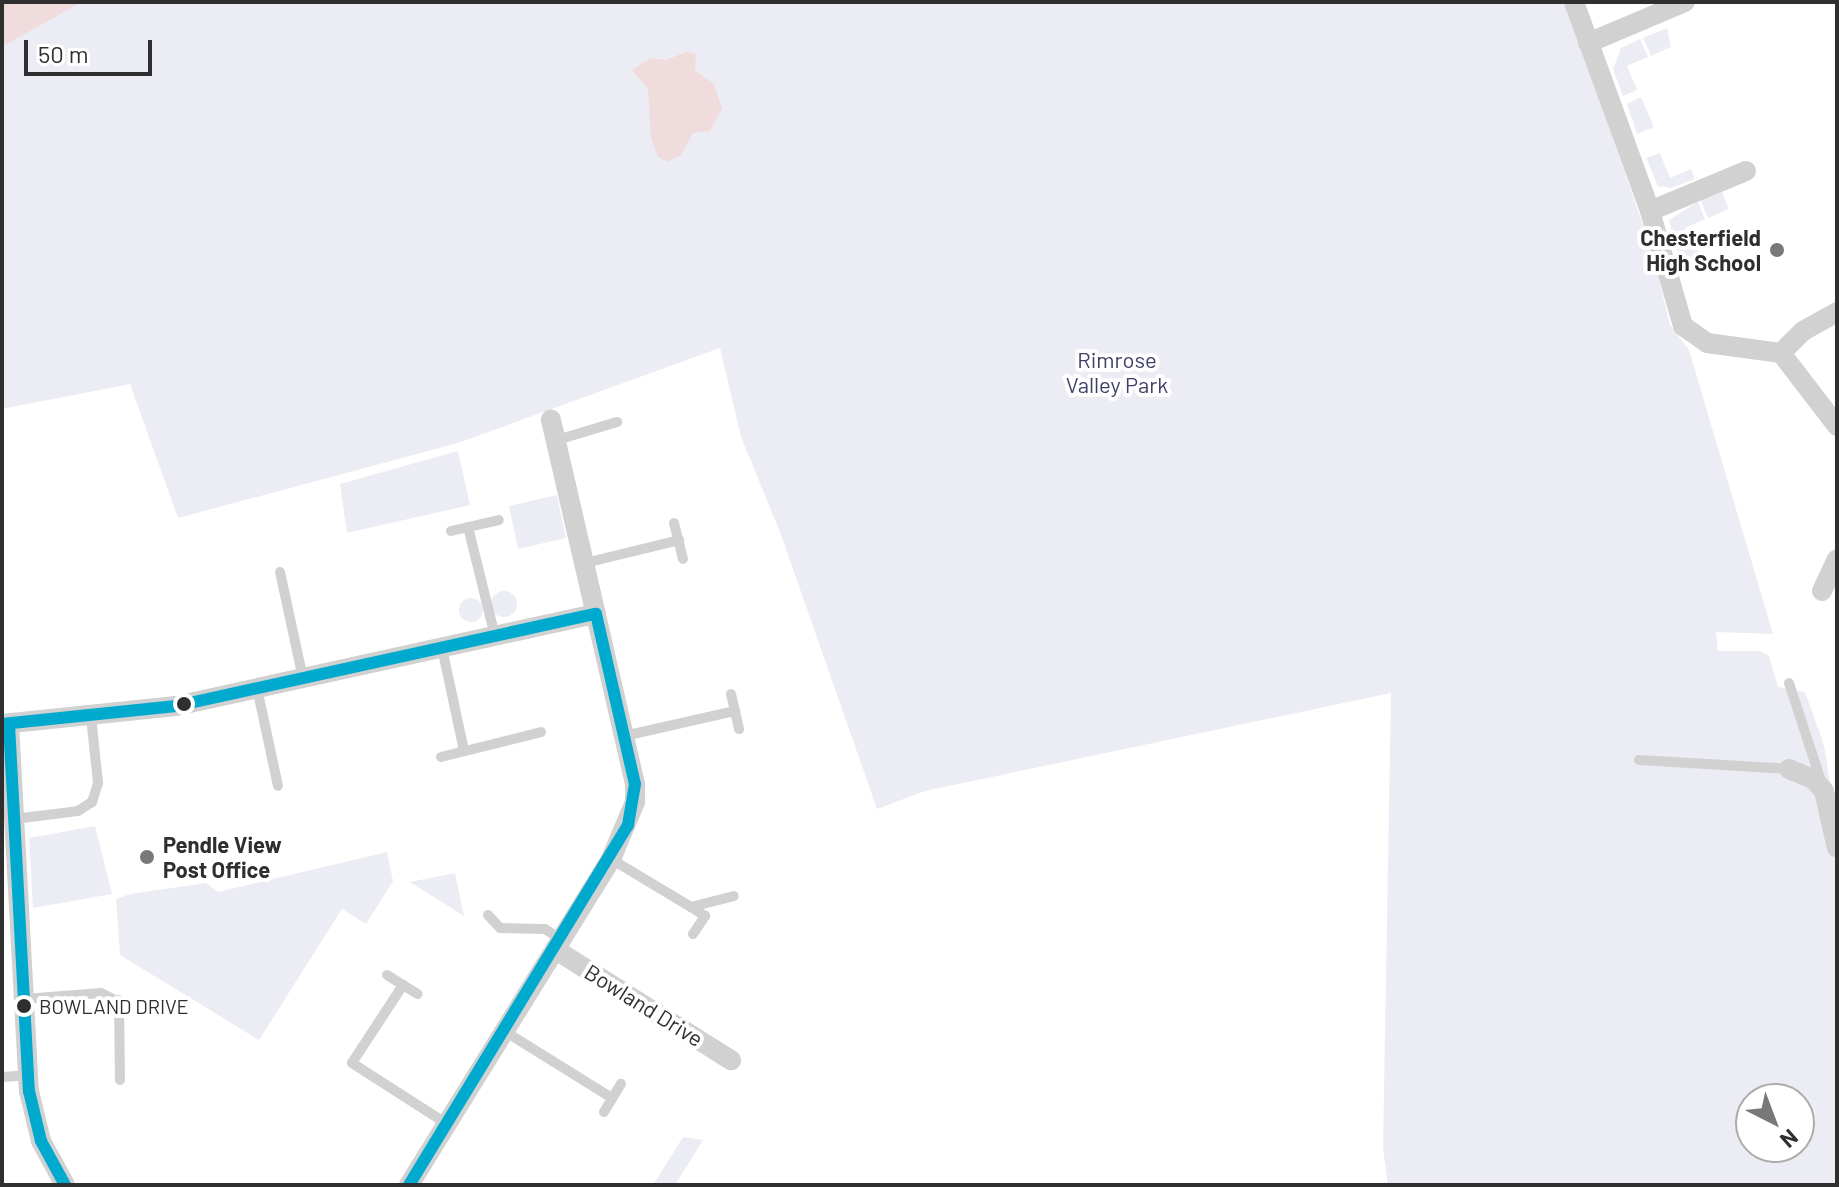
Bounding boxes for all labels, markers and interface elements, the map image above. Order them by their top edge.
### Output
scale bar [28,24,156,74]
text: 50 m [38,39,89,68]
place label: Chesterfield High School [1640,224,1761,276]
marker: Chesterfield High School [1768,241,1786,259]
park label: Rimrose Valley Park [1066,346,1168,398]
unlabelled marker [176,696,192,712]
place label: Pendle View Post Office [163,831,282,882]
marker: Pendle View Post Office [138,848,156,866]
street label: Bowland Drive [580,958,708,1052]
place label: BOWLAND DRIVE [39,994,189,1018]
marker: BOWLAND DRIVE [16,998,32,1014]
north arrow [1735,1083,1815,1163]
text: N [1776,1125,1804,1154]

